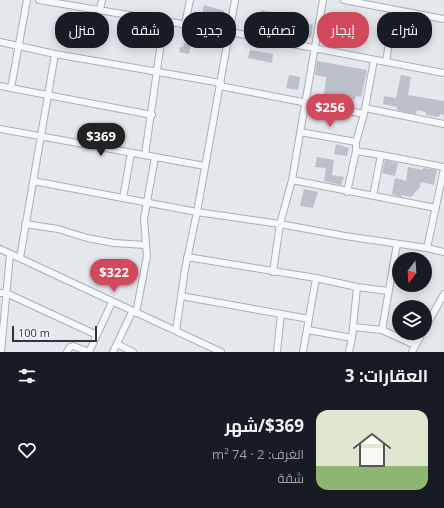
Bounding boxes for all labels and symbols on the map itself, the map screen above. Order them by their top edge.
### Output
pin: $256 [306,94,354,128]
pin: $369 [77,123,125,157]
north arrow [392,252,432,292]
pin: $322 [90,259,138,293]
scale bar [12,324,97,343]

